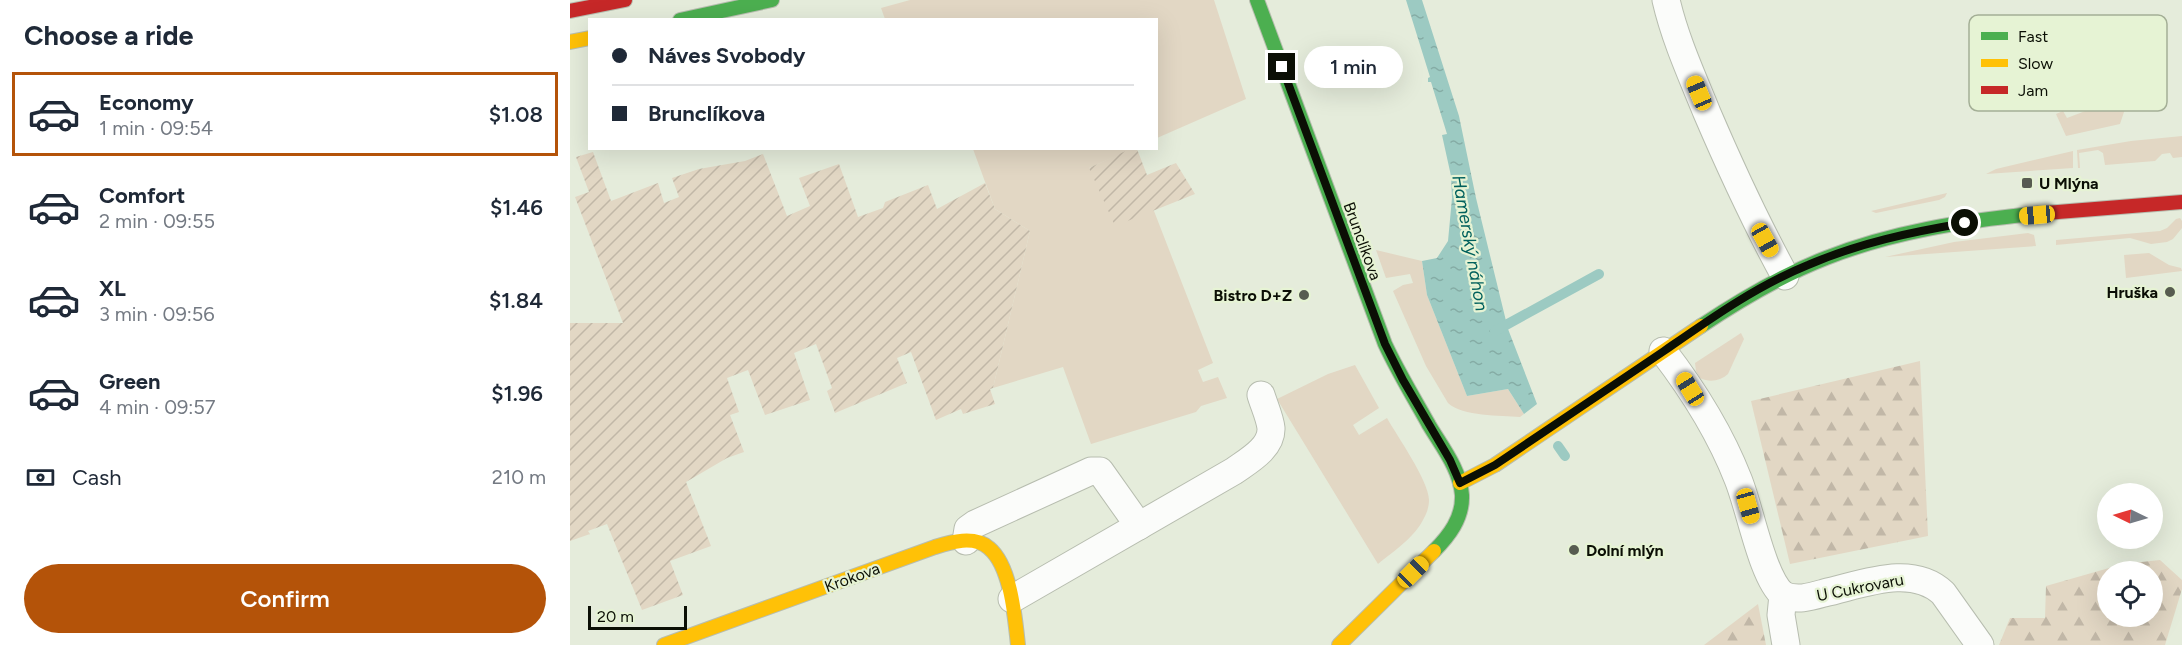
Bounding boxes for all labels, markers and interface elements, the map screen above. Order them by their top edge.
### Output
legend [1969,15,2167,111]
text: Choose a ride [24,19,193,52]
text: Fast [2018,27,2048,46]
text: Náves Svobody [648,42,806,69]
callout: 1 min [1303,46,1402,88]
route end [1268,53,1295,80]
text: Slow [2018,54,2053,73]
text: 1 min [1330,55,1377,79]
car [1684,73,1714,113]
text: Jam [2018,81,2048,100]
icon: car [27,87,81,141]
text: Economy [99,89,194,116]
text: Brunclíkova [648,100,765,127]
text: $1.08 [489,101,543,128]
text: 1 min · 09:54 [99,116,213,140]
water label: Hamerský náhon [1447,173,1493,313]
place label: U Mlýna [2039,174,2099,193]
marker: U Mlýna [2020,176,2034,190]
icon: car [27,180,81,234]
text: Comfort [99,182,185,209]
text: $1.46 [490,194,543,221]
street label: Brunclíkova [1340,199,1385,283]
car [2018,204,2056,226]
text: 2 min · 09:55 [99,209,215,233]
route start [1951,209,1978,236]
car [1748,220,1782,260]
icon: car [27,273,81,327]
text: XL [99,275,126,302]
place label: Hruška [2106,283,2158,302]
marker: Hruška [2163,285,2177,299]
place label: Bistro D+Z [1214,286,1292,305]
text: $1.84 [489,287,543,314]
marker: Bistro D+Z [1297,288,1311,302]
text: 3 min · 09:56 [99,302,215,326]
icon: car [27,366,81,420]
text: Green [99,368,161,395]
car [1673,369,1707,409]
text: $1.96 [491,380,543,407]
text: 4 min · 09:57 [99,395,216,419]
icon: cash [24,461,57,494]
text: Cash [72,464,122,491]
text: 210 m [492,465,546,489]
north arrow [2097,483,2163,549]
map controls [2097,483,2163,627]
car [1734,486,1762,526]
place label: Dolní mlýn [1586,541,1664,560]
marker: Dolní mlýn [1567,543,1581,557]
car [1394,553,1432,591]
street label: Krokova [822,559,882,596]
button: locate [2097,561,2163,627]
button: Confirm [24,564,546,633]
street label: U Cukrovaru [1815,570,1905,605]
scale bar [588,603,687,630]
text: 20 m [597,607,634,626]

